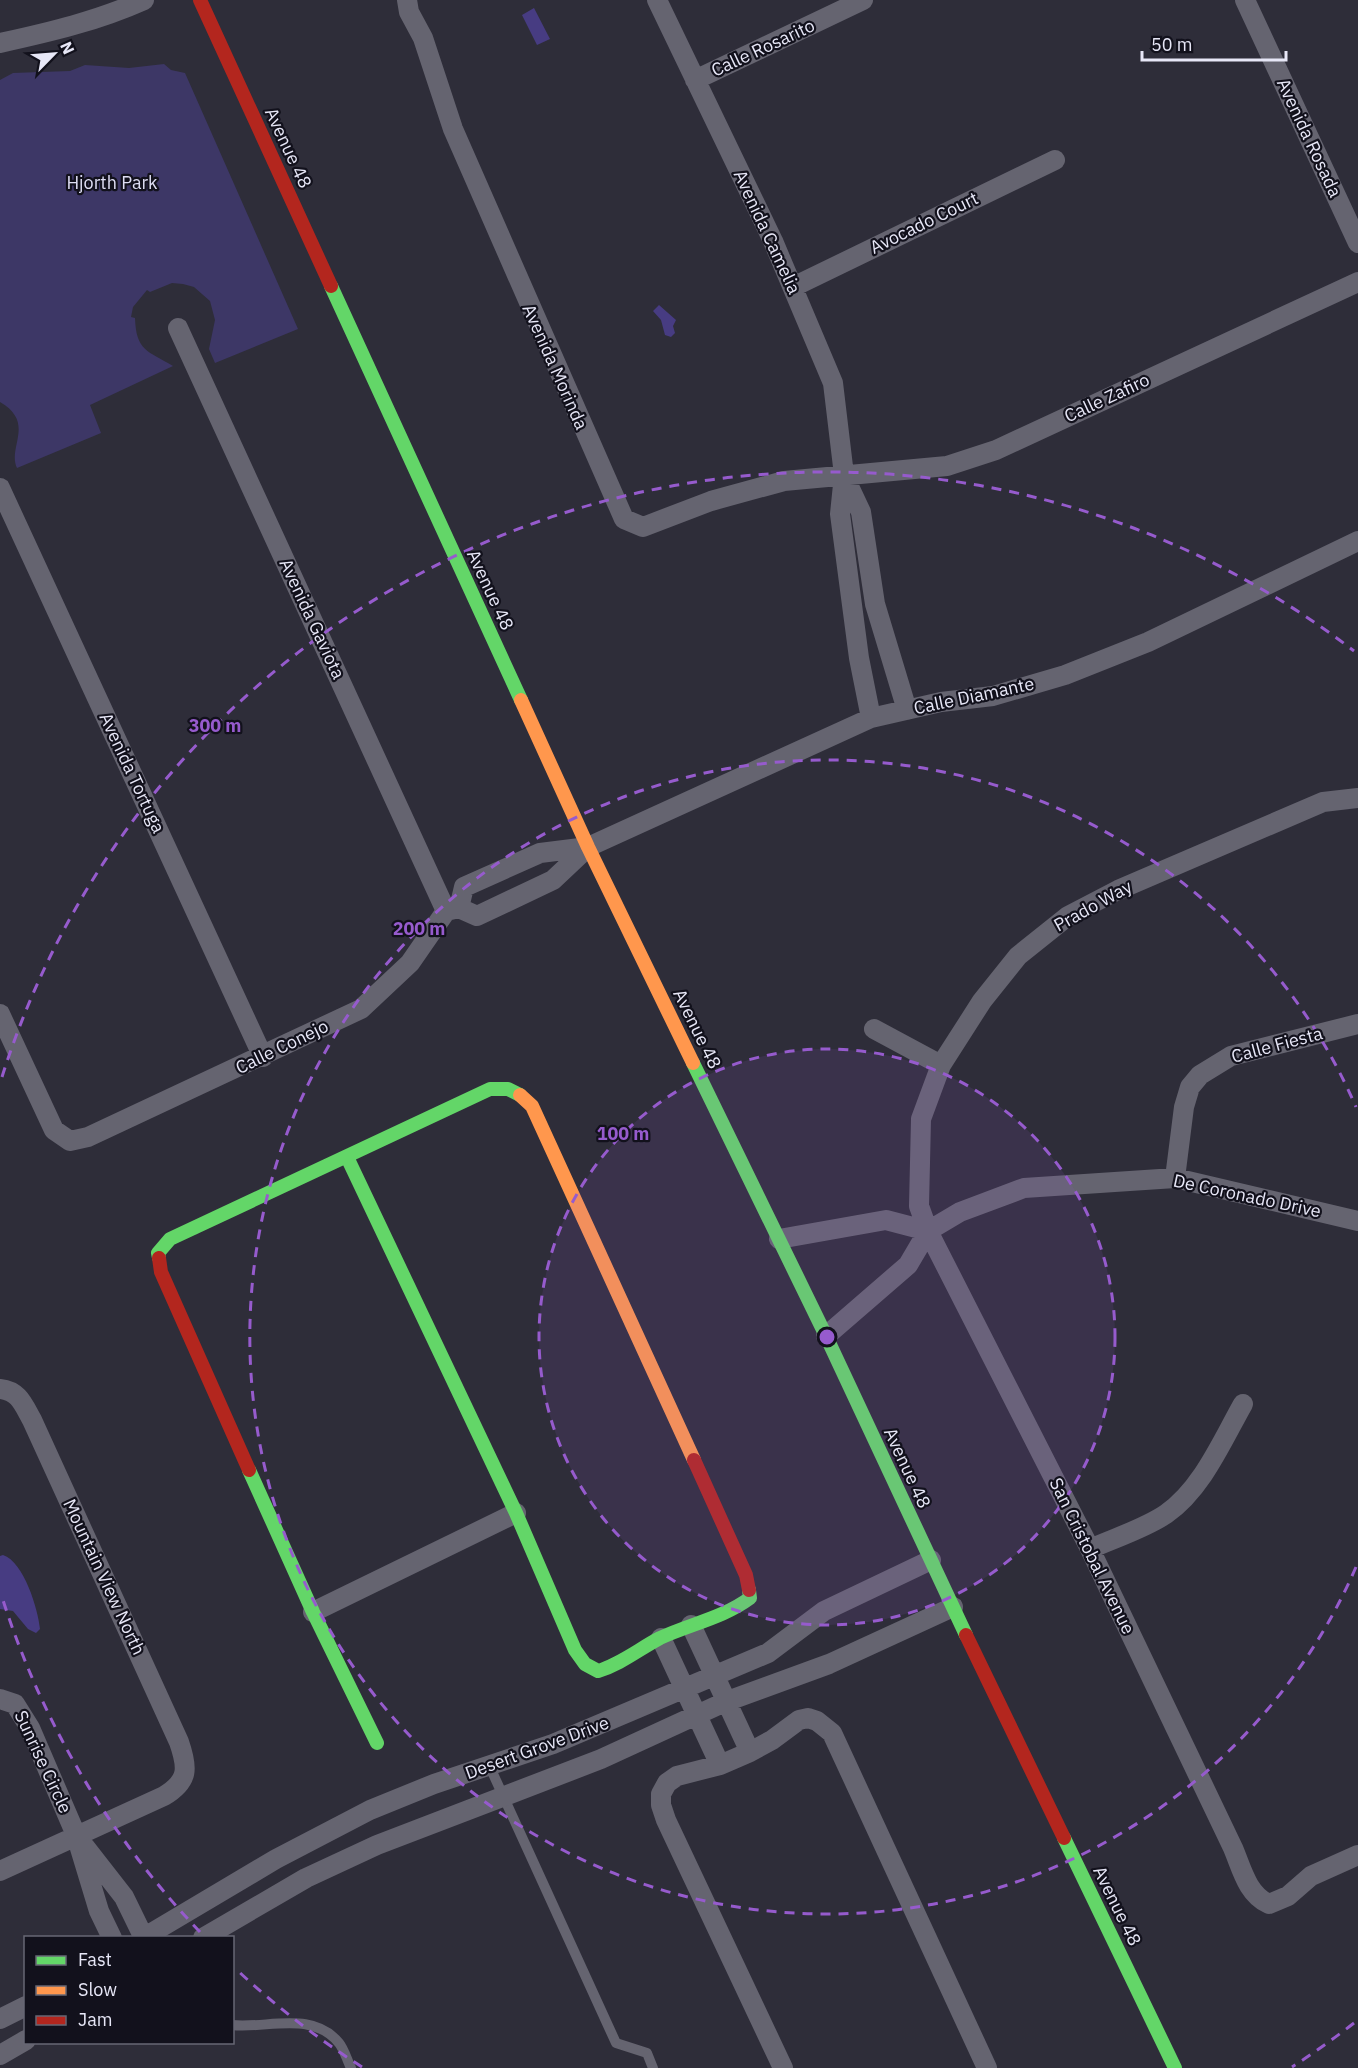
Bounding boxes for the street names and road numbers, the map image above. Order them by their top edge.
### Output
street label: Calle Rosarito [707,14,818,82]
street label: Avenida Rosada [1272,75,1347,201]
street label: Avenue 48 [260,104,317,192]
street label: Avenida Camelia [729,166,806,298]
street label: Avocado Court [866,186,982,259]
street label: Avenida Morinda [518,301,594,433]
street label: Calle Zafiro [1060,368,1153,427]
street label: Avenue 48 [462,546,519,634]
street label: Avenida Gaviota [275,555,351,683]
street label: Calle Diamante [912,672,1036,719]
street label: Avenida Tortuga [94,709,171,837]
street label: Prado Way [1050,875,1136,936]
street label: Avenue 48 [668,985,727,1072]
street label: Calle Conejo [232,1014,332,1079]
street label: Calle Fiesta [1229,1021,1325,1068]
street label: De Coronado Drive [1171,1169,1323,1222]
street label: Avenue 48 [879,1424,936,1512]
street label: San Cristobal Avenue [1045,1474,1140,1638]
street label: Mountain View North [58,1495,151,1658]
street label: Sunrise Circle [10,1707,77,1817]
street label: Desert Grove Drive [462,1711,612,1784]
street label: Avenue 48 [1088,1862,1147,1949]

